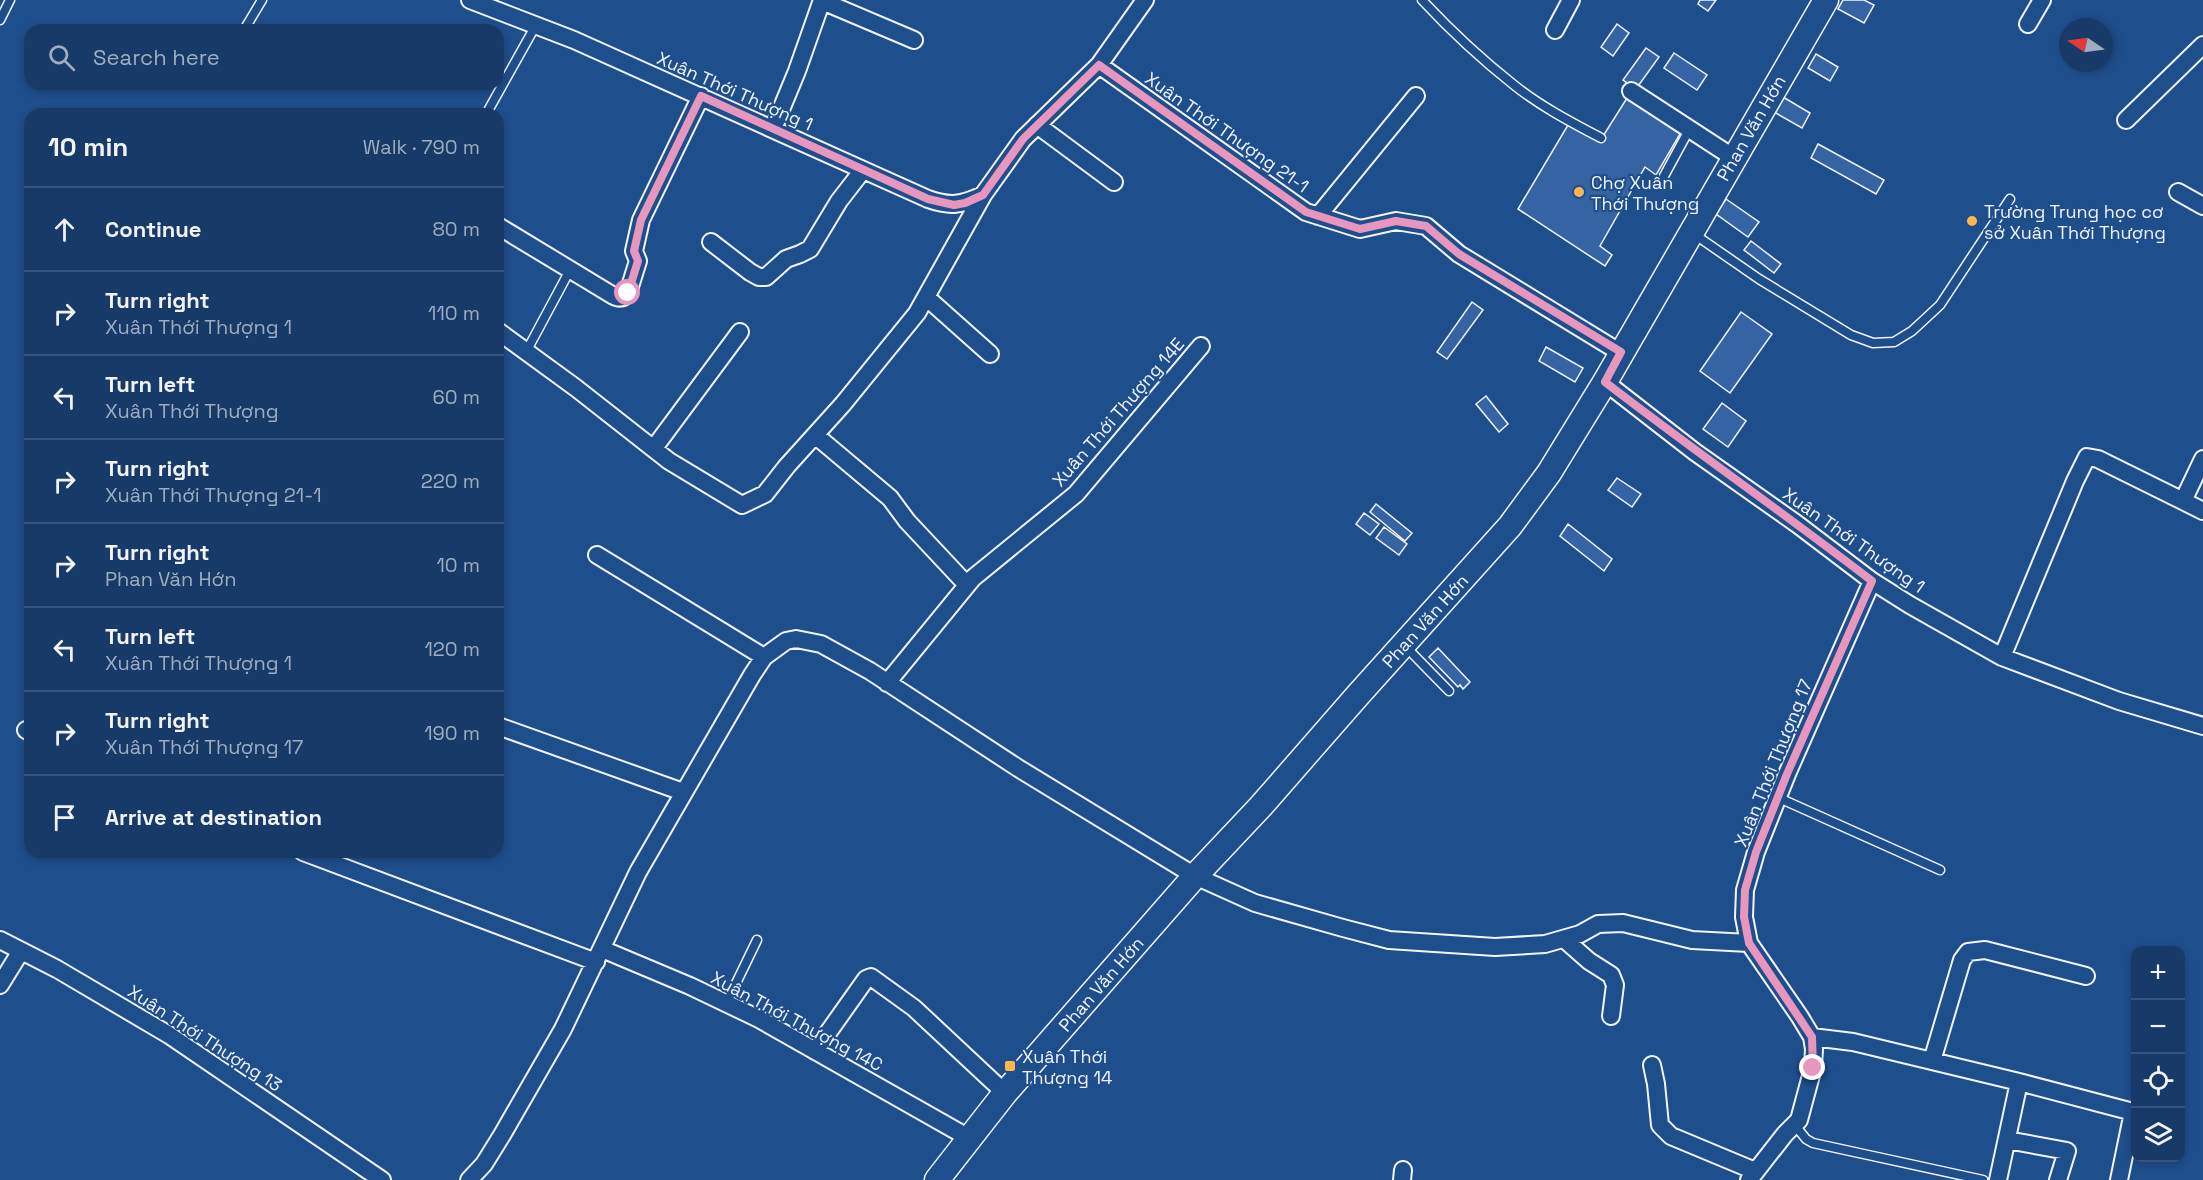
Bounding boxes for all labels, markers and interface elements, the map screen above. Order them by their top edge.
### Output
north arrow [2059,18,2113,72]
search box [24,24,504,90]
icon: search [45,41,78,74]
text: Search here [93,43,220,71]
street label: Xuân Thới Thượng 1 [653,46,817,136]
street label: Xuân Thới Thượng 21-1 [1141,67,1313,197]
street label: Phan Văn Hớn [1711,71,1791,185]
text: 10 min [48,130,128,164]
text: Walk · 790 m [363,134,480,160]
place label: Chợ Xuân Thới Thượng [1591,171,1699,215]
marker: Chợ Xuân Thới Thượng [1572,185,1586,199]
place label: Trường Trung học cơ sở Xuân Thới Thượng [1984,200,2166,244]
icon: ahead [48,213,81,246]
marker: Trường Trung học cơ sở Xuân Thới Thượng [1965,214,1979,228]
text: Continue [105,215,201,243]
text: 80 m [432,216,480,242]
route start [614,279,640,305]
text: Turn right [105,286,210,314]
icon: right [48,297,81,330]
text: 110 m [428,300,480,326]
text: Xuân Thới Thượng 1 [105,314,292,340]
street label: Xuân Thới Thượng 14E [1047,333,1189,491]
text: Turn left [105,370,195,398]
icon: left [48,381,81,414]
text: 60 m [433,384,480,410]
text: Xuân Thới Thượng [105,398,279,424]
text: Turn right [105,454,210,482]
icon: right [48,465,81,498]
text: 220 m [421,468,480,494]
text: Xuân Thới Thượng 21-1 [105,482,322,508]
street label: Xuân Thới Thượng 1 [1778,482,1930,598]
text: Turn right [105,538,210,566]
icon: right [48,549,81,582]
text: 10 m [436,552,480,578]
text: Phan Văn Hớn [105,566,237,592]
street label: Phan Văn Hớn [1377,569,1473,673]
text: Turn left [105,622,195,650]
icon: left [48,633,81,666]
text: 120 m [424,636,480,662]
text: Xuân Thới Thượng 1 [105,650,292,676]
street label: Xuân Thới Thượng 17 [1729,676,1817,850]
text: Turn right [105,706,210,734]
icon: right [48,717,81,750]
text: 190 m [424,720,480,746]
text: Xuân Thới Thượng 17 [105,734,303,760]
icon: arrive [48,801,81,834]
text: Arrive at destination [105,803,322,831]
street label: Phan Văn Hớn [1053,932,1149,1036]
map controls [2131,946,2185,1162]
button: + [2131,946,2185,1000]
street label: Xuân Thới Thượng 14C [707,966,887,1076]
street label: Xuân Thới Thượng 13 [124,980,286,1096]
button: − [2131,1000,2185,1054]
place label: Xuân Thới Thượng 14 [1022,1045,1112,1089]
route end [1799,1054,1825,1080]
button: locate [2131,1054,2185,1108]
marker: Xuân Thới Thượng 14 [1003,1059,1017,1073]
button: layers [2131,1108,2185,1162]

